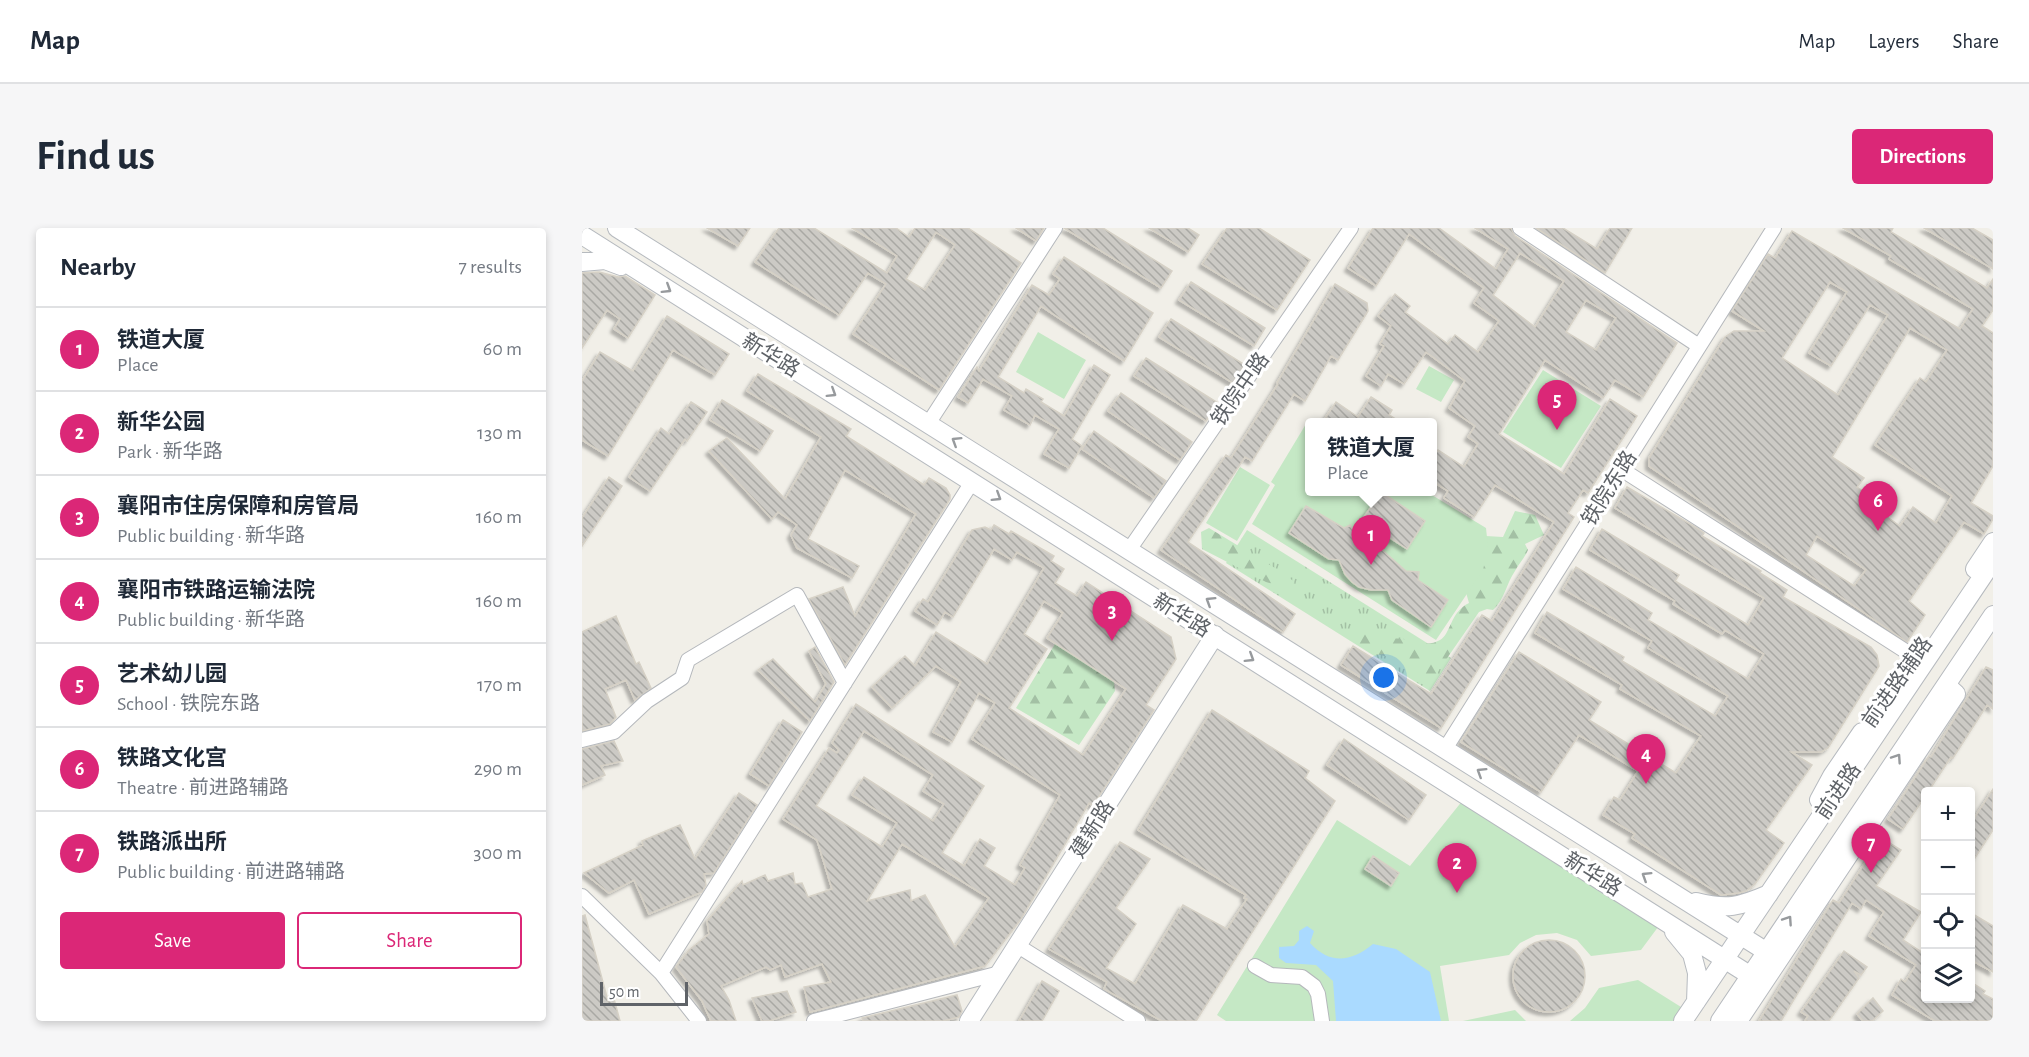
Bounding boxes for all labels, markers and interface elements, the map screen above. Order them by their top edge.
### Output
text: Map [30,27,80,55]
text: Map [1799,31,1835,52]
text: Layers [1868,31,1919,52]
text: Share [1952,31,1999,52]
button: Directions [1852,129,1993,184]
text: Find us [36,135,155,177]
text: Nearby [60,254,136,280]
text: 7 results [458,257,522,277]
one-way arrow [660,282,671,293]
text: 铁道大厦 [117,329,205,351]
street label: 新华路 [738,329,804,381]
text: 1 [76,339,83,359]
text: 60 m [483,339,522,359]
street label: 铁院中路 [1207,348,1273,430]
text: Place [117,355,158,375]
pin: 5 [1538,380,1576,430]
one-way arrow [826,386,836,398]
text: 新华公园 [117,411,205,433]
popup [1305,418,1437,496]
text: 2 [75,423,84,443]
text: 130 m [477,423,522,443]
one-way arrow [952,437,962,449]
text: 铁道大厦 [1327,437,1415,459]
text: Park · 新华路 [117,442,223,462]
street label: 铁院东路 [1577,447,1641,529]
text: Place [1327,463,1368,483]
pin: 6 [1858,482,1898,531]
one-way arrow [990,490,1001,501]
text: 襄阳市住房保障和房管局 [117,495,359,517]
text: 3 [75,507,84,527]
text: 160 m [476,507,522,527]
pin: 1 [1352,516,1390,565]
text: Public building · 新华路 [117,526,305,546]
text: 襄阳市铁路运输法院 [117,579,315,601]
street label: 新华路 [1149,589,1215,641]
text: 4 [74,591,85,611]
text: 160 m [476,591,522,611]
pin: 3 [1092,592,1132,641]
one-way arrow [1206,596,1216,608]
text: Public building · 新华路 [117,610,305,630]
street label: 前进路辅路 [1858,633,1936,731]
one-way arrow [1244,650,1254,662]
text: 艺术幼儿园 [117,663,227,685]
your location [1369,663,1398,692]
text: 5 [75,675,84,695]
text: 170 m [477,675,522,695]
text: School · 铁院东路 [117,694,260,714]
pin: 4 [1626,734,1666,784]
text: 铁路文化宫 [117,747,227,769]
one-way arrow [1889,754,1900,765]
text: 6 [75,759,84,779]
text: 290 m [474,759,522,779]
street label: 前进路 [1811,759,1865,823]
one-way arrow [1477,767,1487,779]
text: Theatre · 前进路辅路 [117,778,289,798]
map controls [1921,787,1975,1003]
button: + [1921,787,1975,841]
street label: 建新路 [1066,796,1118,862]
pin: 7 [1852,824,1890,873]
text: 铁路派出所 [117,831,227,853]
button: − [1921,841,1975,895]
text: 7 [75,843,84,863]
text: 300 m [473,843,522,863]
pin: 2 [1438,844,1476,893]
street label: 新华路 [1560,848,1626,900]
text: Public building · 前进路辅路 [117,862,345,882]
one-way arrow [1642,872,1653,883]
button: locate [1921,895,1975,949]
button: Save [60,912,285,969]
button: Share [297,912,522,969]
one-way arrow [1781,916,1792,927]
button: layers [1921,949,1975,1003]
scale bar [600,979,688,1006]
text: 50 m [609,984,640,1000]

